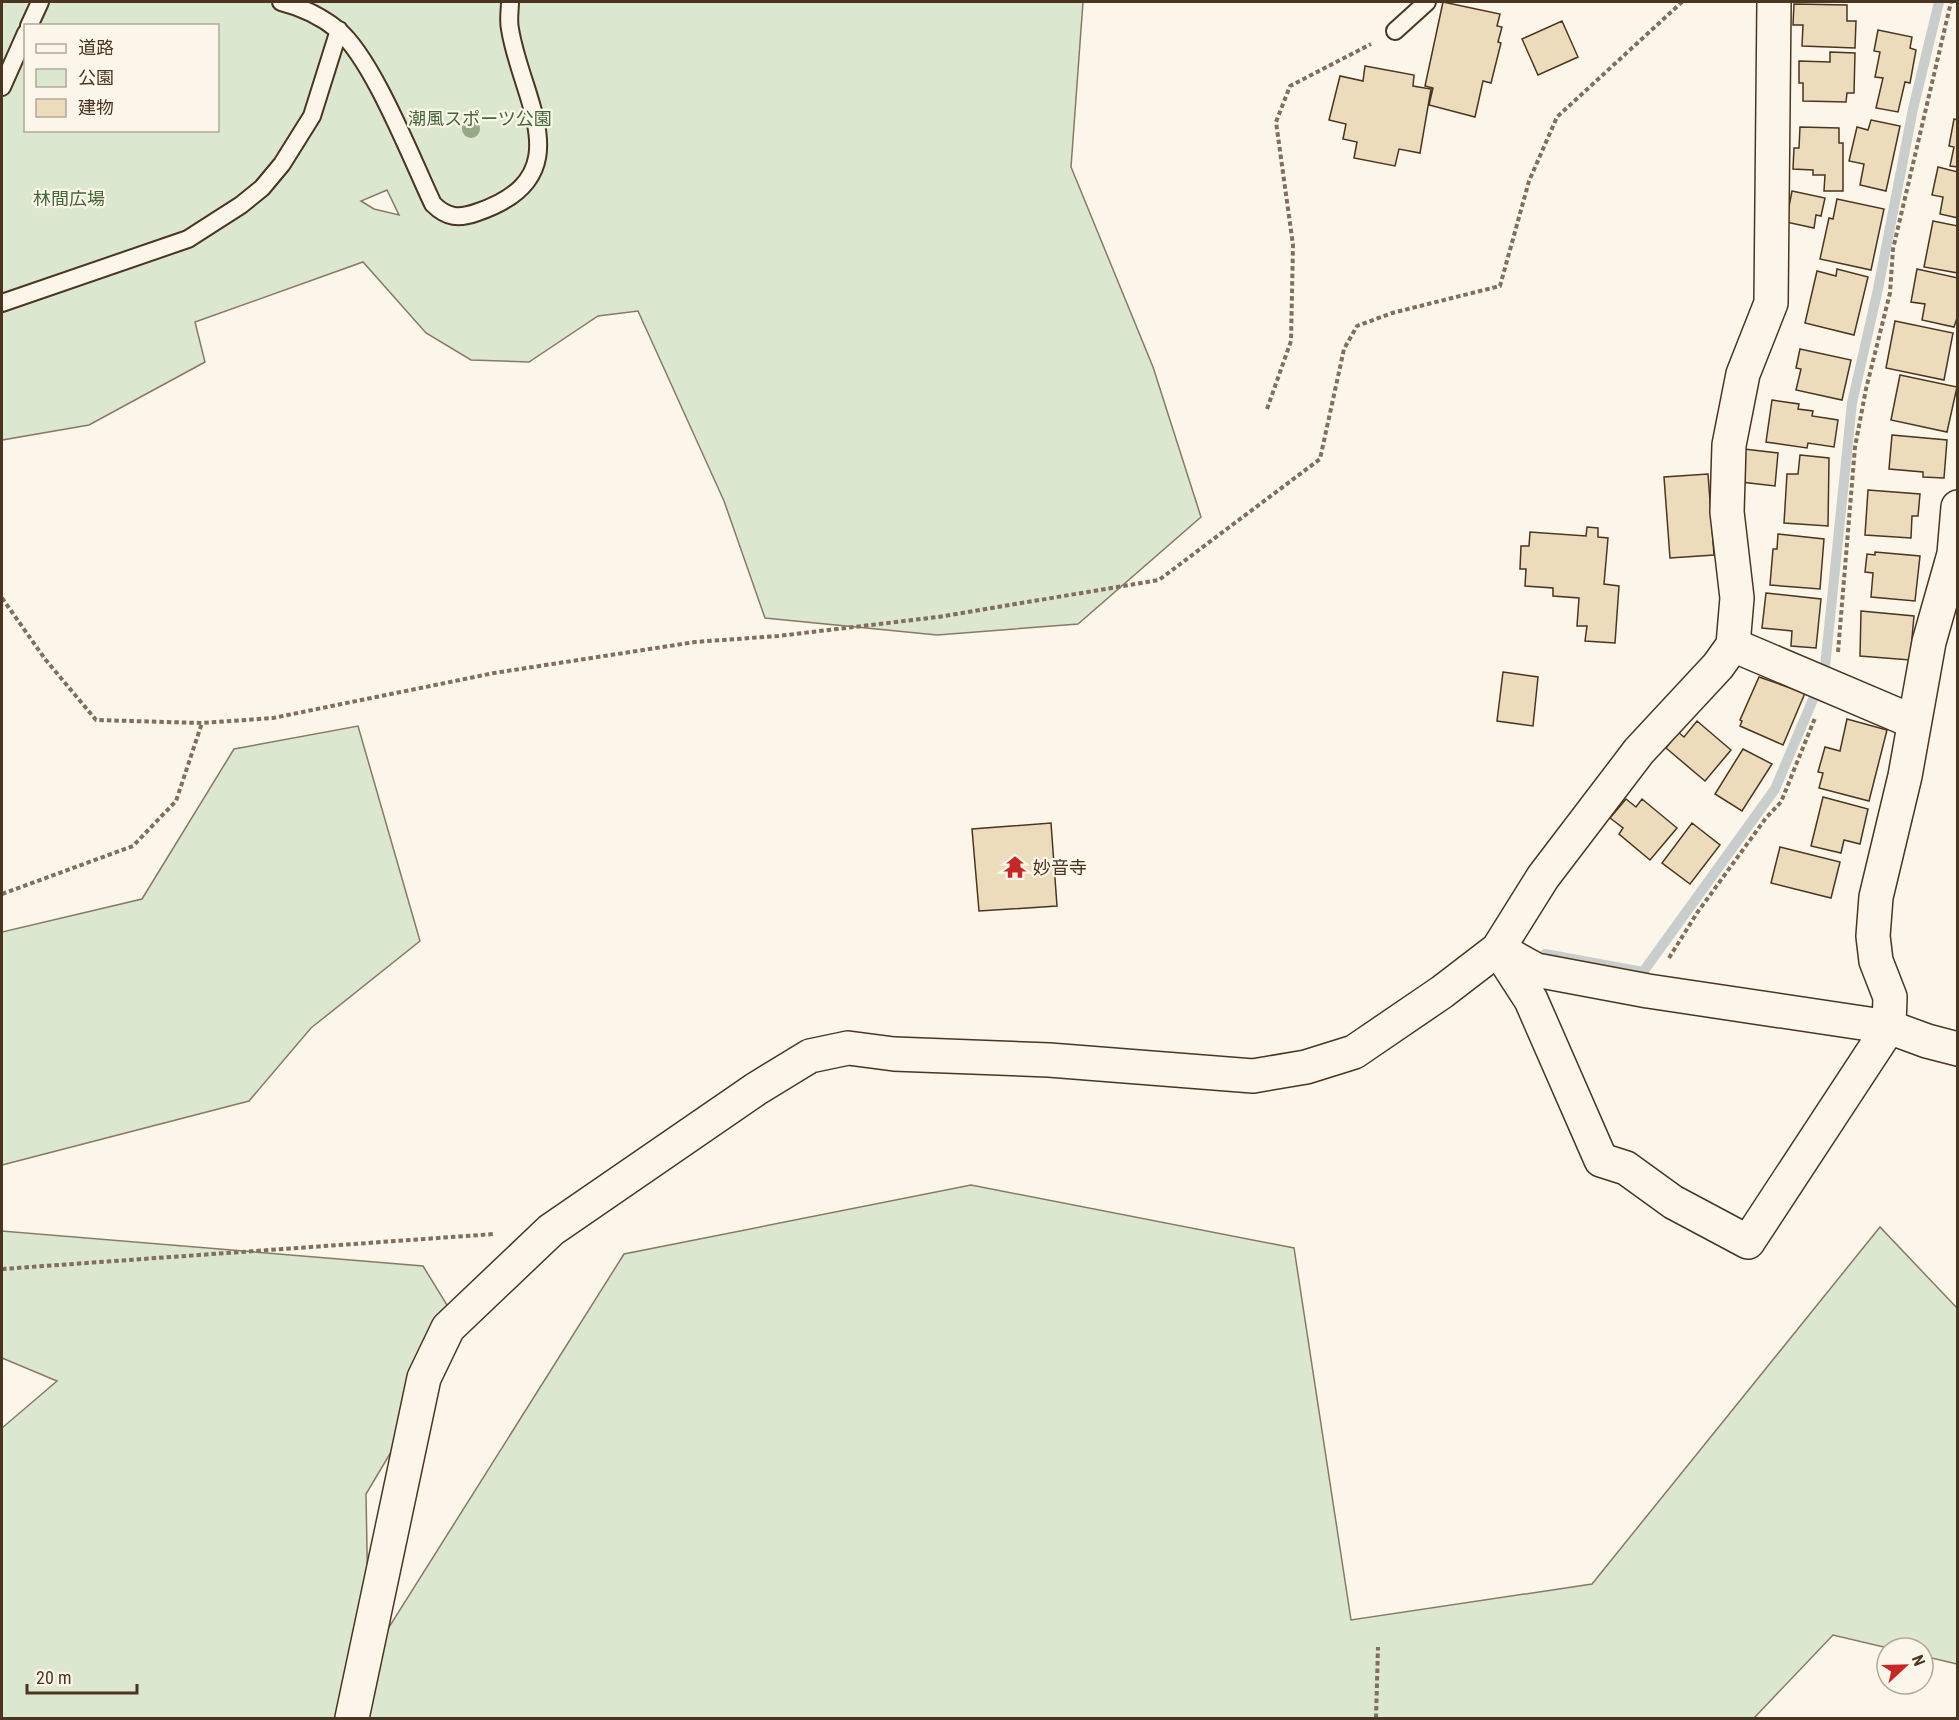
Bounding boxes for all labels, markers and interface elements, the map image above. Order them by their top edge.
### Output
legend [24,24,219,132]
text: 道路 [78,37,114,58]
text: 公園 [78,67,114,88]
text: 建物 [78,97,114,118]
park label: 潮風スポーツ公園 [408,108,552,129]
park label: 林間広場 [33,188,105,209]
temple icon: 妙音寺 [1002,854,1028,880]
place label: 妙音寺 [1033,857,1087,878]
north arrow [1875,1636,1935,1696]
text: N [1908,1652,1929,1669]
scale bar [27,1657,136,1695]
text: 20 m [36,1667,71,1688]

